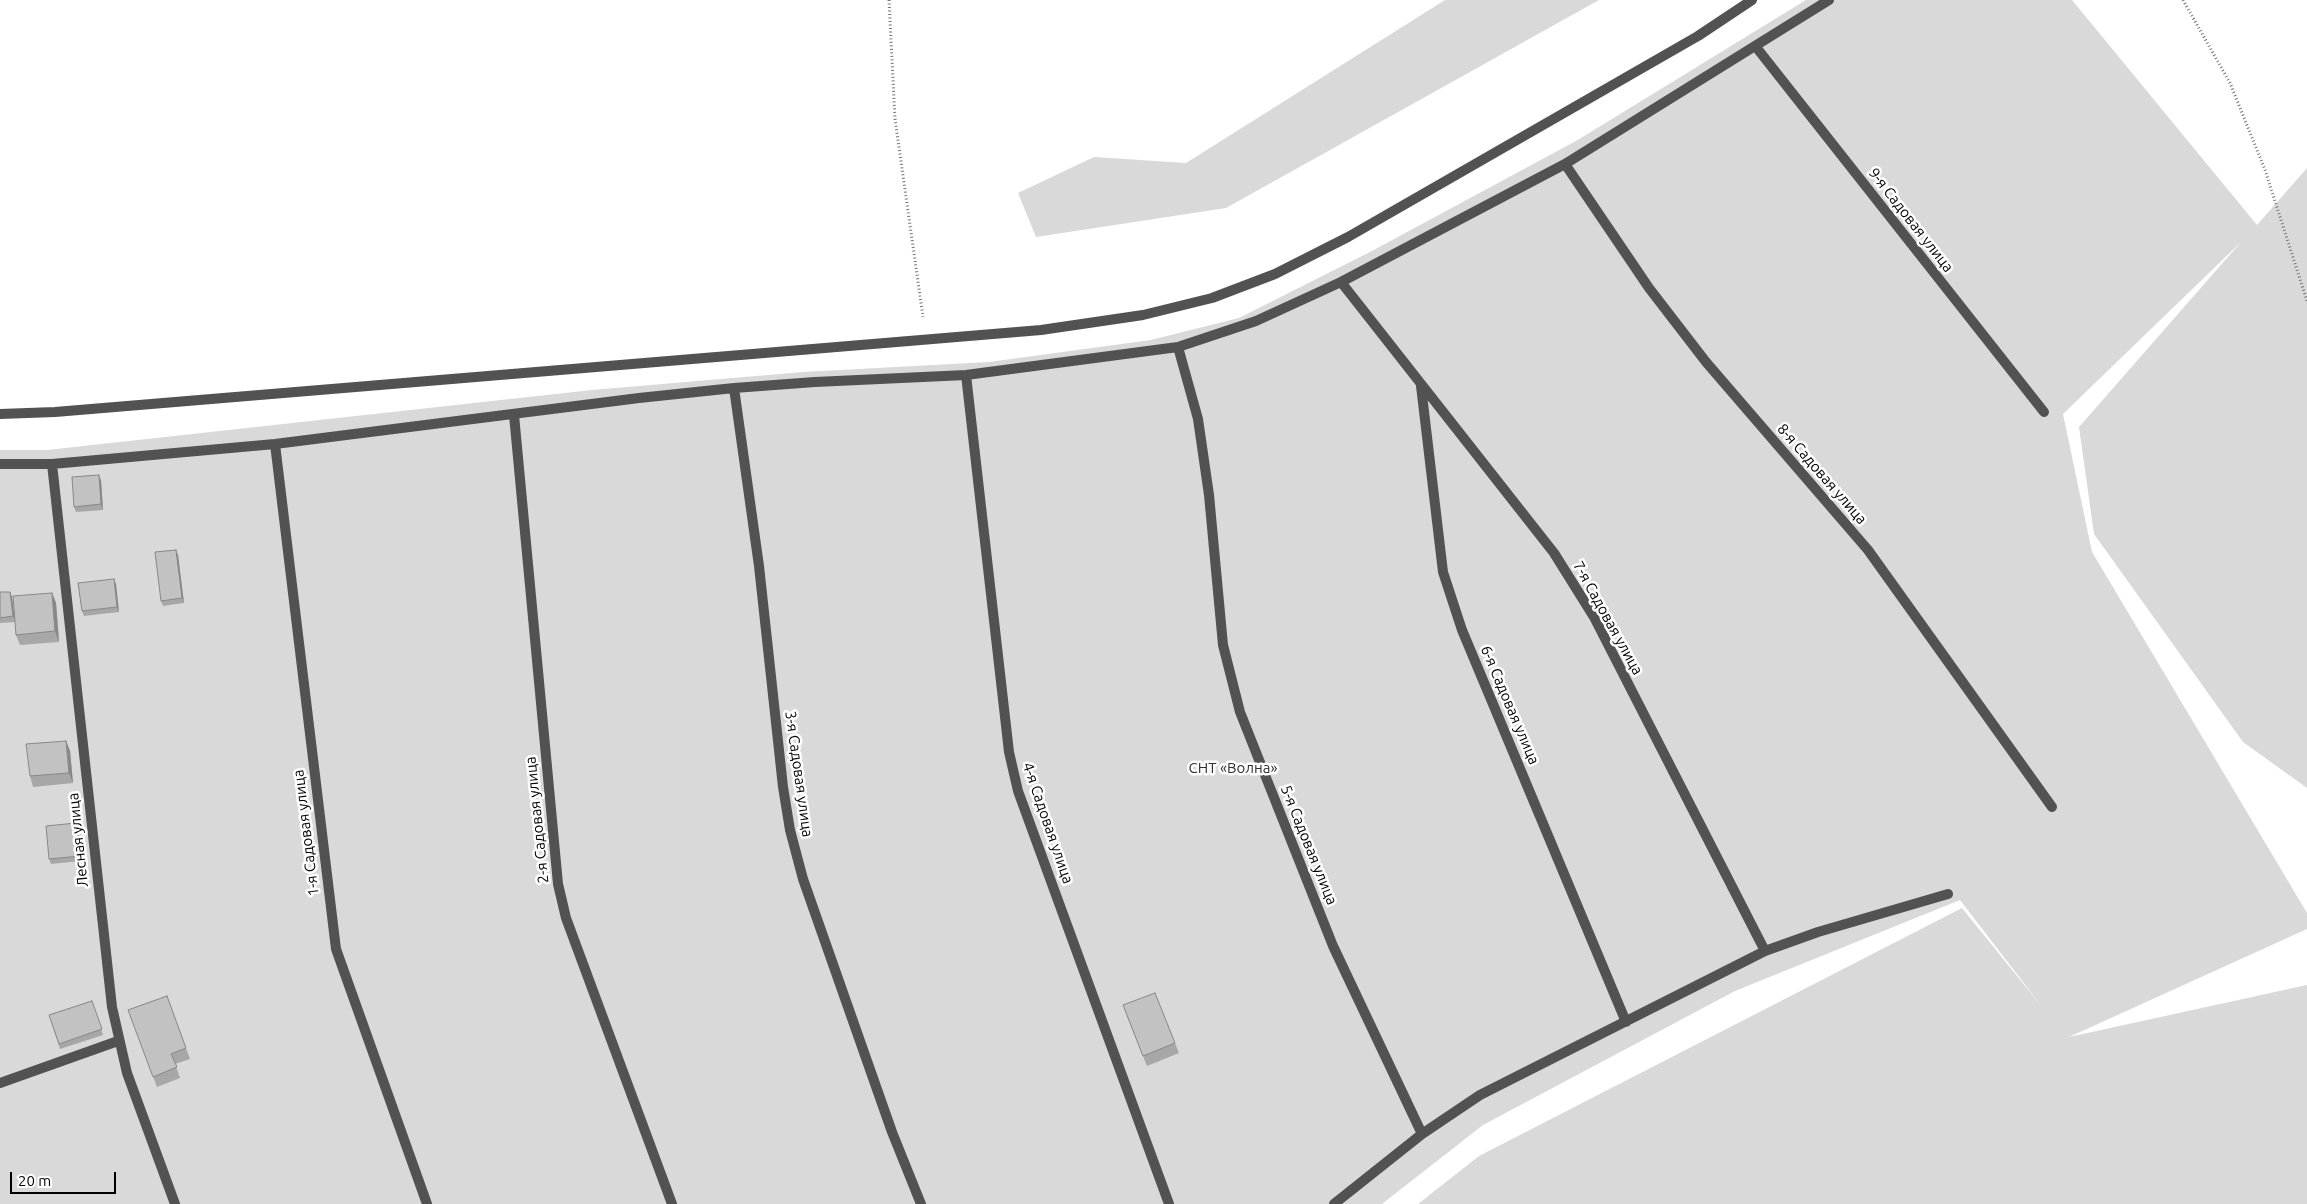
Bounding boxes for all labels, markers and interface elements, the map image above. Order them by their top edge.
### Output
street label: 9-я Садовая улица [1865,164,1957,276]
street label: 8-я Садовая улица [1773,420,1871,528]
street label: 7-я Садовая улица [1569,558,1647,678]
street label: 6-я Садовая улица [1477,643,1543,767]
street label: 3-я Садовая улица [781,710,817,838]
street label: 2-я Садовая улица [521,756,553,884]
park label: СНТ «Волна» [1188,759,1278,777]
street label: 4-я Садовая улица [1019,760,1077,886]
street label: 1-я Садовая улица [289,769,323,897]
street label: 5-я Садовая улица [1277,783,1341,907]
street label: Лесная улица [64,792,92,888]
scale bar [12,1162,119,1194]
text: 20 m [18,1172,51,1189]

